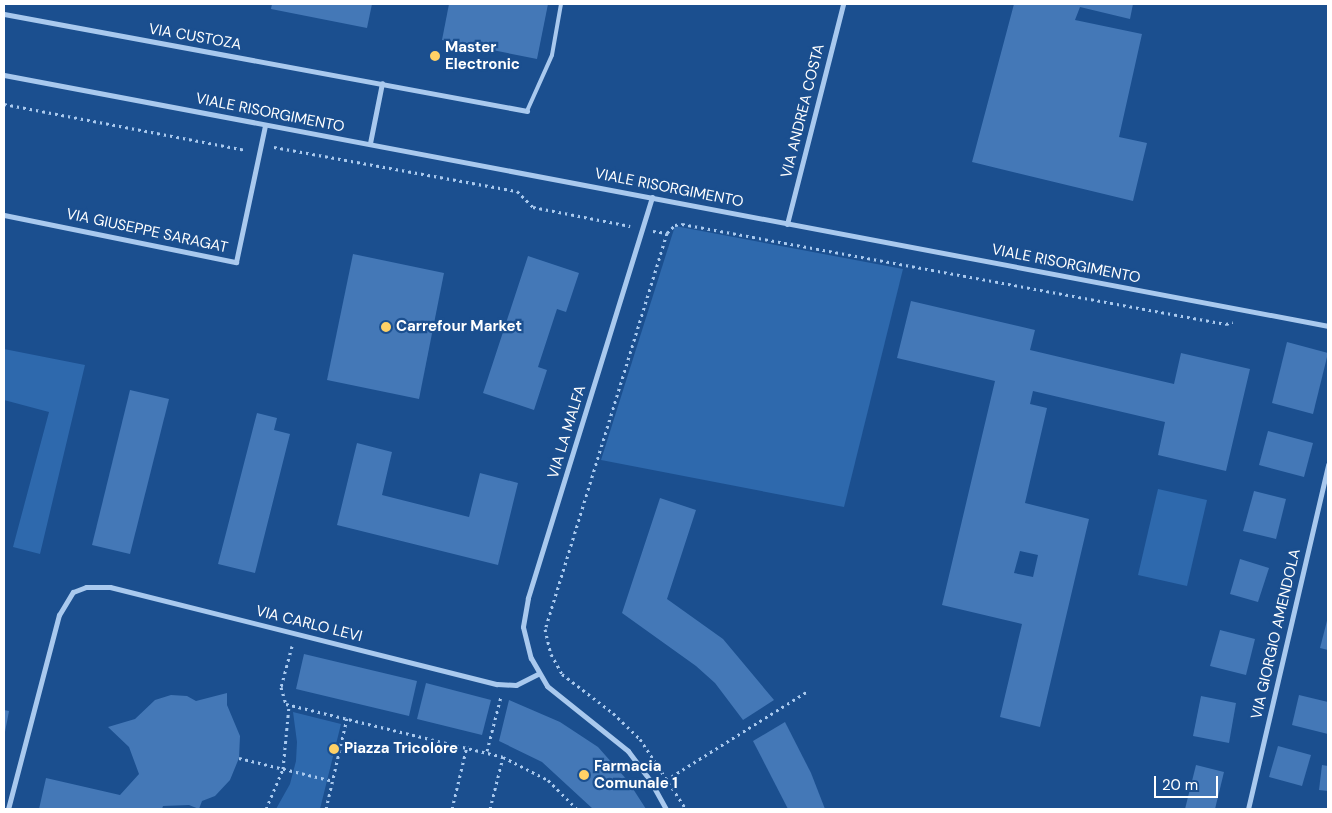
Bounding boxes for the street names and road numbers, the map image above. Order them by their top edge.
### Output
street label: VIA CUSTOZA [147,20,243,54]
street label: VIA ANDREA COSTA [778,42,828,180]
street label: VIALE RISORGIMENTO [194,90,346,136]
street label: VIALE RISORGIMENTO [593,165,745,211]
street label: VIA GIUSEPPE SARAGAT [65,205,229,257]
street label: VIALE RISORGIMENTO [990,241,1142,287]
street label: VIA LA MALFA [544,383,590,481]
street label: VIA GIORGIO AMENDOLA [1248,547,1304,721]
street label: VIA CARLO LEVI [254,602,364,646]

